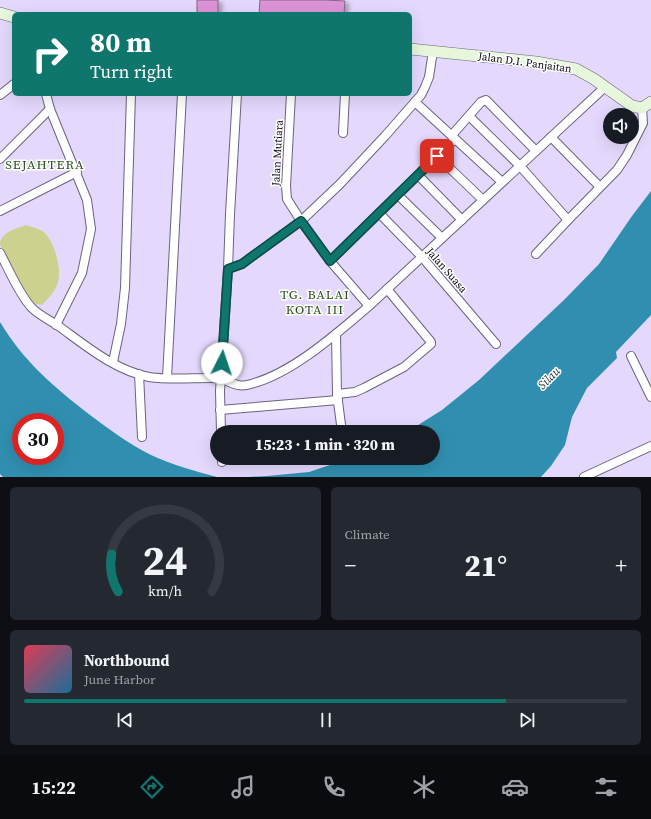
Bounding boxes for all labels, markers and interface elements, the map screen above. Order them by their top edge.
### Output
text: 80 m [90,23,152,61]
icon: right [24,28,76,80]
street label: Jalan D.I. Panjaitan [476,48,573,77]
text: Turn right [90,59,172,84]
map controls [603,108,639,144]
button: sound [603,108,639,144]
street label: Jalan Mutiara [268,119,287,187]
pin [420,139,454,173]
icon: arrive [426,145,448,167]
district label: SEJAHTERA [5,156,85,173]
street label: Jalan Suasa [422,244,471,296]
district label: TG. BALAI KOTA III [280,286,350,318]
position arrow [201,342,243,384]
water label: Silau [534,363,564,393]
speed limit sign: 30 [12,413,64,465]
text: 15:23 · 1 min · 320 m [255,434,395,455]
text: Climate [345,526,390,543]
text: 24 [143,531,188,588]
text: 21° [464,545,507,586]
text: − [345,550,356,580]
text: + [615,550,627,580]
text: km/h [148,580,183,600]
text: Northbound [84,650,169,671]
text: June Harbor [84,671,156,688]
icon: previous [114,709,136,731]
icon: pause [315,709,337,731]
icon: next [516,709,538,731]
icon: directions [138,773,166,801]
icon: music [229,773,257,801]
icon: phone [320,773,348,801]
icon: climate [410,773,438,801]
icon: car [501,773,529,801]
icon: filters [592,773,620,801]
text: 15:22 [31,775,76,800]

